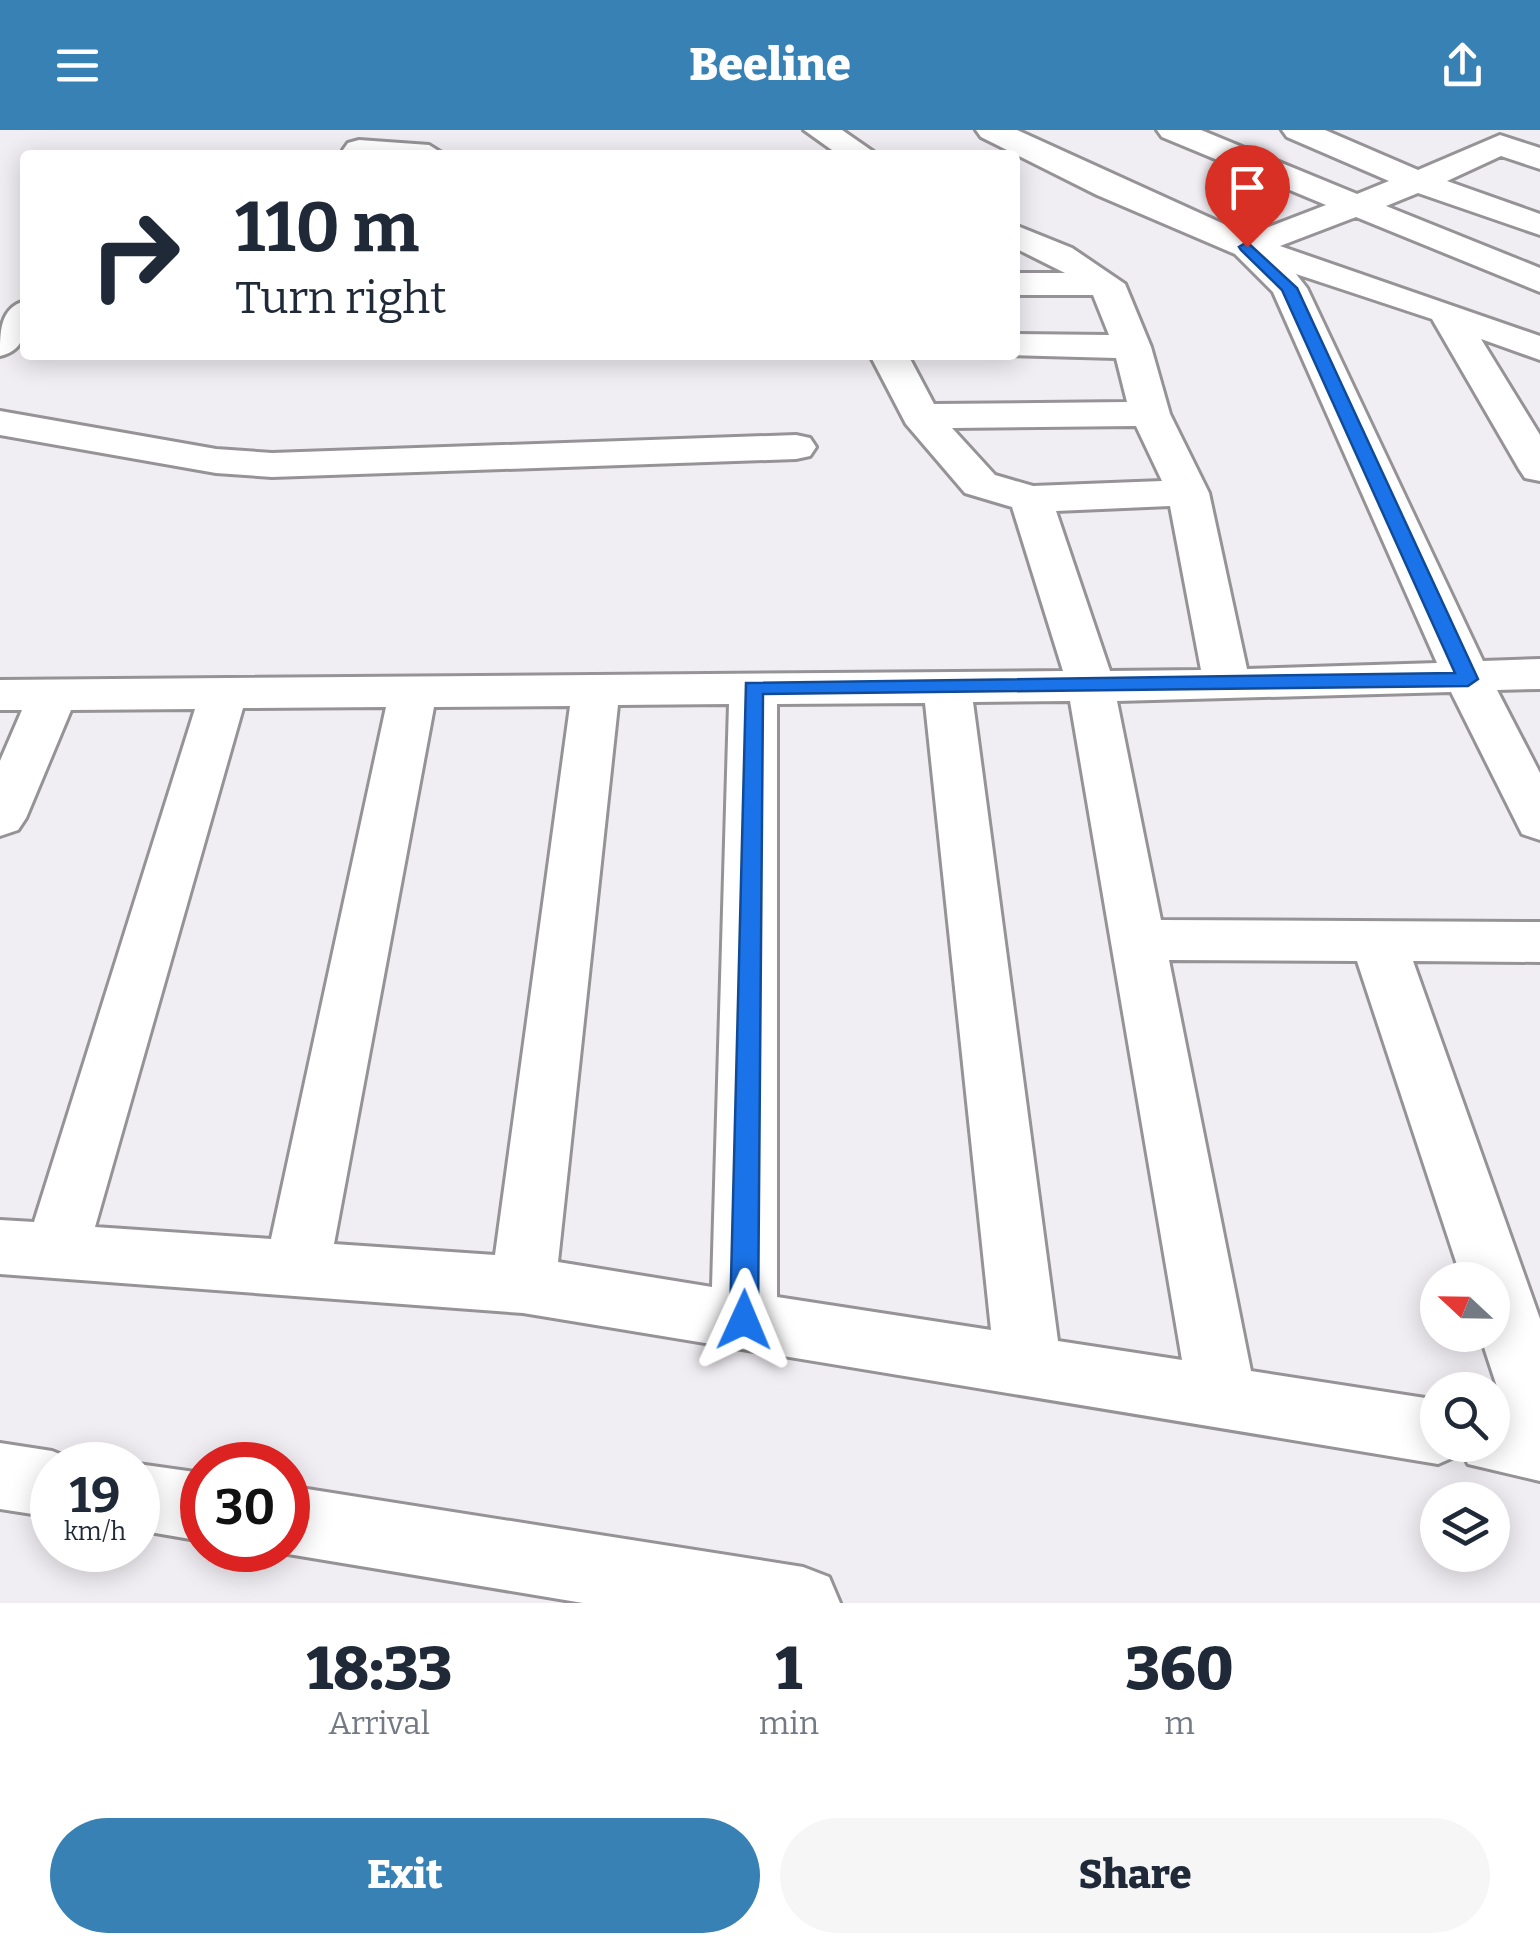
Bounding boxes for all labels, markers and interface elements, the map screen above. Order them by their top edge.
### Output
icon: menu [50,38,105,93]
text: Beeline [689,38,851,92]
icon: share [1435,38,1490,93]
pin [1205,145,1290,248]
icon: arrive [1220,160,1275,215]
text: 110 m [235,186,419,270]
icon: right [70,190,200,320]
text: Turn right [235,271,447,325]
north arrow [1420,1262,1510,1352]
map controls [1420,1262,1510,1572]
position arrow [692,1268,796,1372]
button: search [1420,1372,1510,1462]
speed limit sign: 30 [180,1442,310,1572]
text: 19 [69,1465,121,1525]
button: layers [1420,1482,1510,1572]
text: km/h [64,1517,126,1547]
text: 18:33 [306,1633,452,1705]
text: 1 [775,1633,802,1705]
text: 360 [1125,1633,1234,1705]
text: Arrival [329,1704,430,1742]
text: min [759,1704,819,1742]
text: m [1164,1704,1195,1742]
button: Exit [50,1818,760,1933]
button: Share [780,1818,1490,1933]

